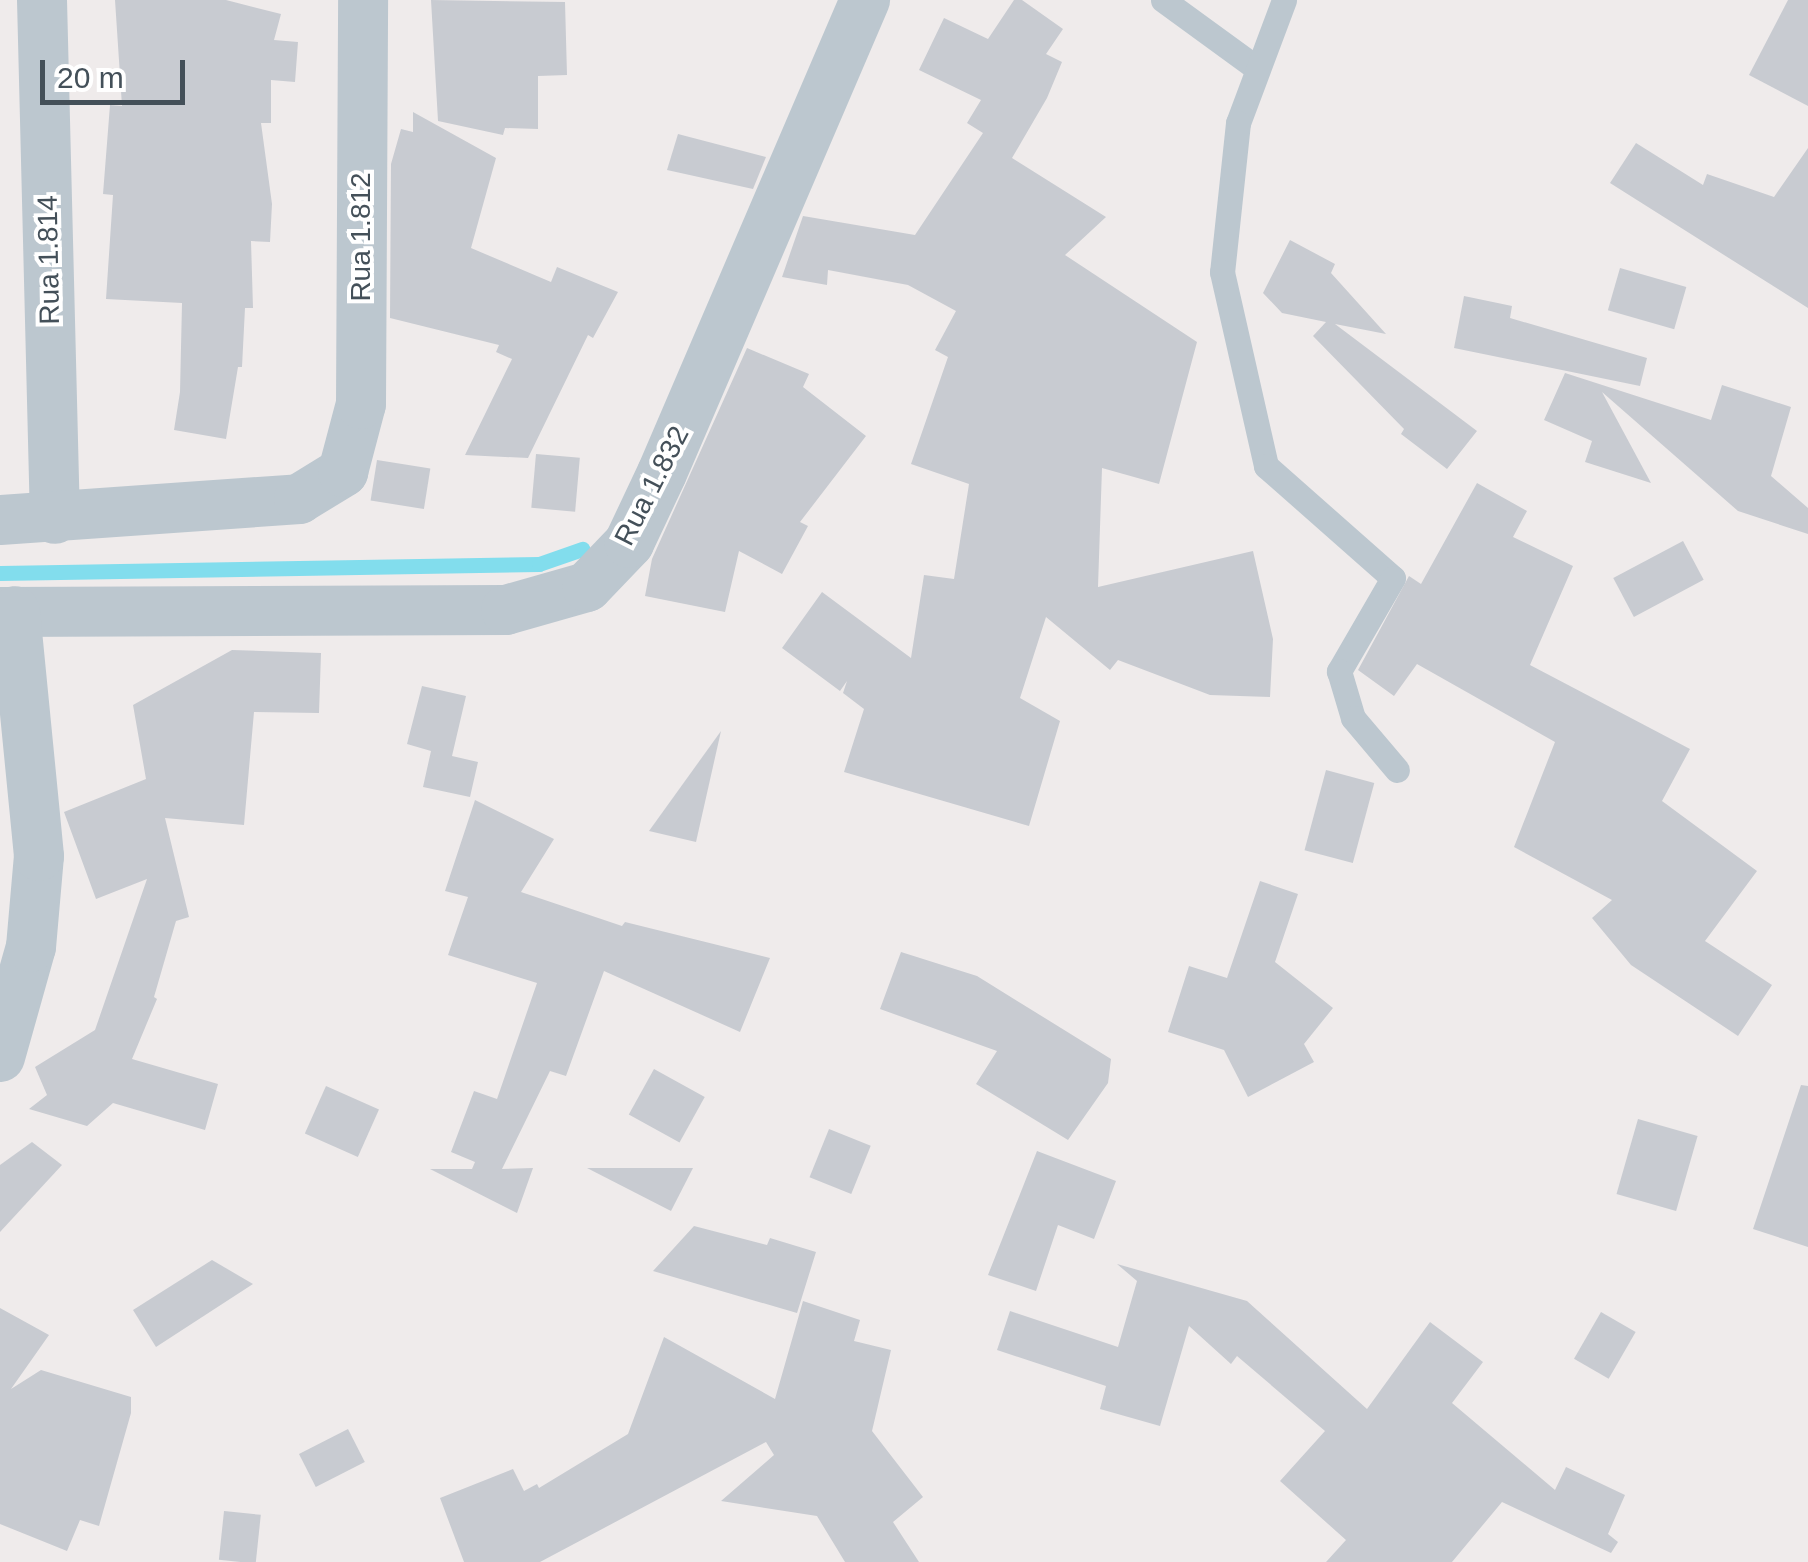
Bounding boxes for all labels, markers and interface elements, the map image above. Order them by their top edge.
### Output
scale bar [45,40,190,102]
text: 20 m [57,61,124,94]
street label: Rua 1.812 [344,172,378,302]
street label: Rua 1.814 [31,195,67,325]
street label: Rua 1.832 [608,421,696,551]

